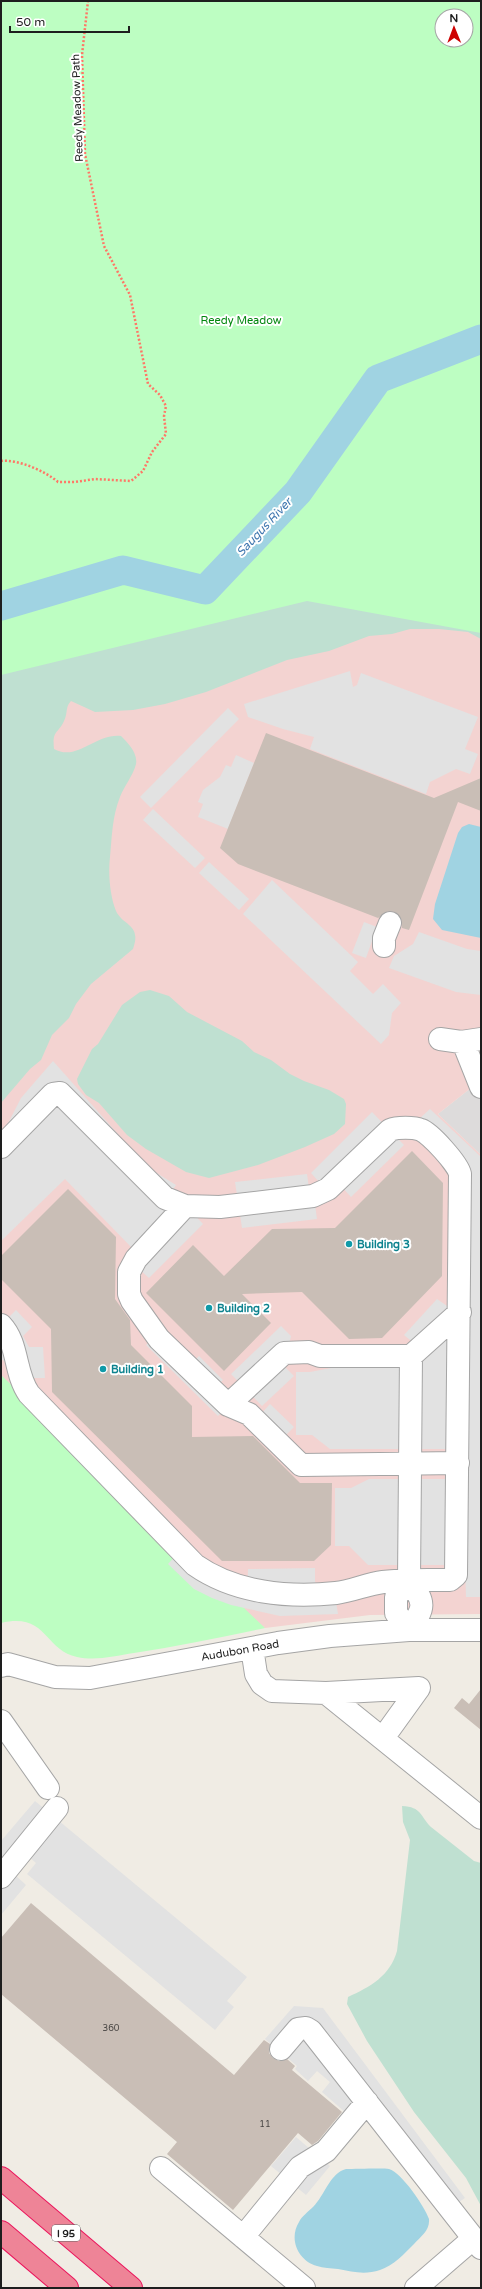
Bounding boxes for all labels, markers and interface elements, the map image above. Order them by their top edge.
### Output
scale bar [10,8,129,34]
north arrow [434,8,474,48]
text: N [449,12,458,25]
text: 50 m [16,15,45,29]
street label: Reedy Meadow Path [69,54,86,162]
park label: Reedy Meadow [200,314,282,327]
water label: Saugus River [234,494,295,559]
place label: Building 3 [357,1238,410,1252]
marker: Building 3 [344,1239,354,1249]
place label: Building 2 [217,1302,270,1316]
marker: Building 2 [204,1303,214,1313]
place label: Building 1 [111,1363,164,1377]
marker: Building 1 [98,1364,108,1374]
street label: Audubon Road [200,1637,280,1664]
house number: 360 [103,2023,120,2034]
house number: 11 [259,2119,271,2130]
road number: I 95 [52,2225,80,2241]

